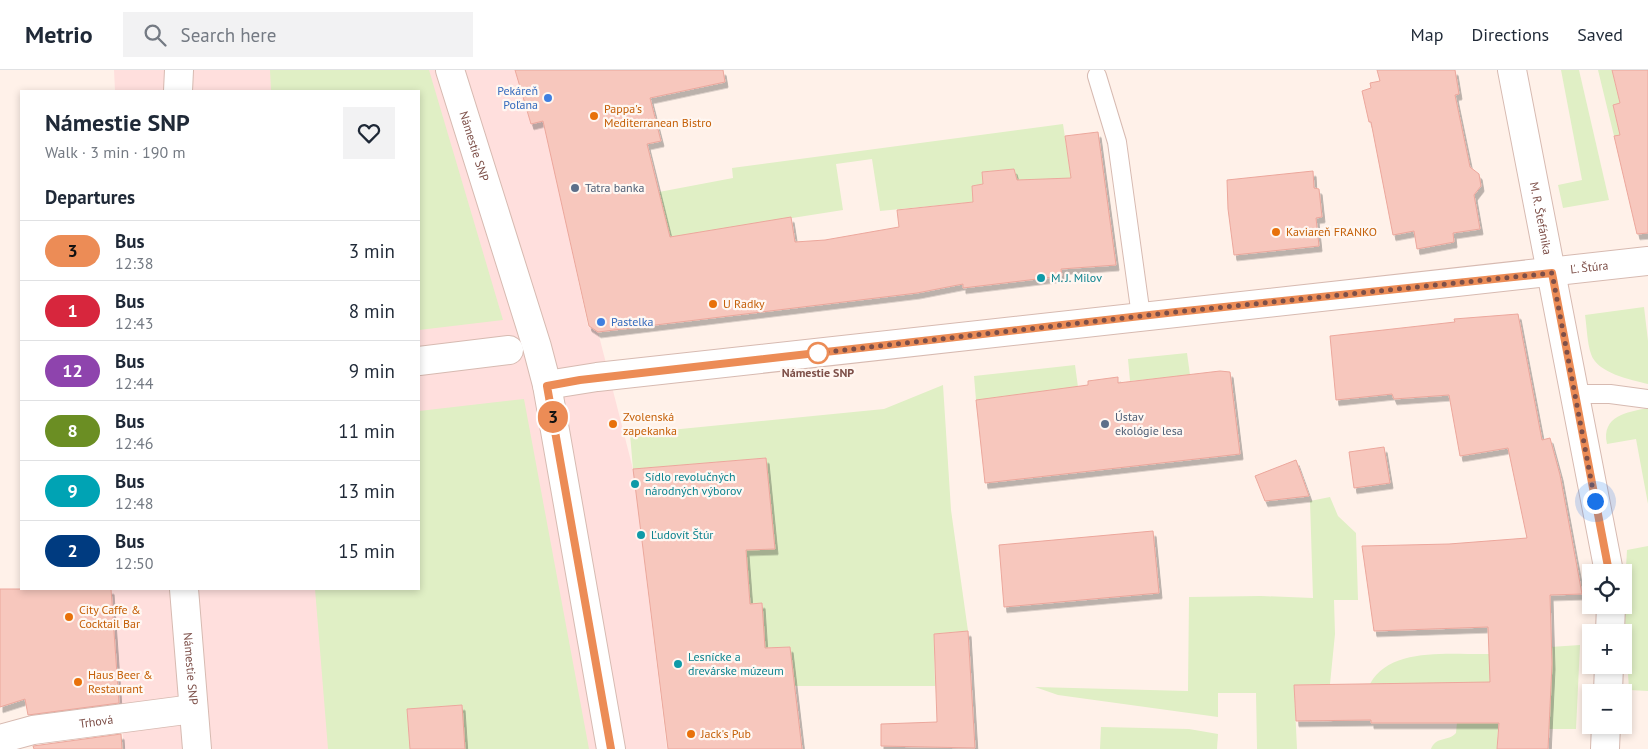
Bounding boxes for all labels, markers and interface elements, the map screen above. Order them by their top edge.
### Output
search box [123,12,473,57]
text: Metrio [25,19,93,50]
icon: search [141,21,169,49]
text: Search here [181,23,276,47]
text: Map [1411,23,1443,46]
text: Directions [1471,23,1549,46]
text: Saved [1577,23,1623,46]
place label: Pekáreň Poľana [497,83,538,112]
marker: Pekáreň Poľana [542,92,554,104]
place label: Pappa's Mediterranean Bistro [604,101,712,130]
text: Námestie SNP [45,107,190,138]
button: heart [343,107,395,159]
street label: Námestie SNP [456,109,493,183]
marker: Pappa's Mediterranean Bistro [588,110,600,122]
text: Walk · 3 min · 190 m [45,142,185,162]
place label: Tatra banka [585,180,644,195]
street label: M. R. Štefánika [1527,180,1556,256]
marker: Tatra banka [569,182,581,194]
text: Departures [45,185,135,209]
place label: Kaviareň FRANKO [1286,224,1377,239]
marker: Kaviareň FRANKO [1270,226,1282,238]
text: Bus [115,229,144,253]
text: 3 [67,239,78,262]
text: 3 min [349,239,395,263]
text: 12:38 [115,253,153,273]
street label: Ľ. Štúra [1570,257,1609,277]
place label: M. J. Milov [1051,270,1102,285]
marker: M. J. Milov [1035,272,1047,284]
text: Bus [115,289,144,313]
place label: U Radky [723,296,765,311]
marker: U Radky [707,298,719,310]
text: 1 [67,299,78,322]
text: 8 min [349,299,395,323]
text: 12:43 [115,313,153,333]
place label: Pastelka [611,314,654,329]
marker: Pastelka [595,316,607,328]
marker: Námestie SNP [807,342,829,364]
text: Bus [115,349,144,373]
text: 12 [62,359,83,382]
text: 9 min [349,359,395,383]
place label: Námestie SNP [782,365,854,380]
text: 12:44 [115,373,153,393]
line badge: 3 [537,401,569,433]
text: 3 [548,405,558,428]
text: Bus [115,409,144,433]
place label: Zvolenská zapekanka [623,409,677,438]
place label: Ústav ekológie lesa [1115,409,1183,438]
marker: Zvolenská zapekanka [607,418,619,430]
marker: Ústav ekológie lesa [1099,418,1111,430]
text: 8 [67,419,78,442]
text: 11 min [338,419,395,443]
text: 12:46 [115,433,153,453]
text: Bus [115,469,144,493]
place label: Sídlo revolučných národných výborov [645,469,742,498]
marker: Sídlo revolučných národných výborov [629,478,641,490]
text: 9 [67,479,78,502]
text: 13 min [338,479,395,503]
your location [1583,489,1608,514]
text: 12:48 [115,493,153,513]
place label: Ľudovít Štúr [651,527,713,542]
text: Bus [115,529,144,553]
marker: Ľudovít Štúr [635,529,647,541]
text: 2 [67,539,78,562]
text: 15 min [338,539,395,563]
text: 12:50 [115,553,153,573]
map controls [1582,564,1632,734]
button: locate [1582,564,1632,614]
place label: City Caffe & Cocktail Bar [79,602,141,631]
marker: City Caffe & Cocktail Bar [63,611,75,623]
button: + [1582,624,1632,674]
street label: Námestie SNP [181,632,201,706]
place label: Lesnícke a drevárske múzeum [688,649,784,678]
marker: Lesnícke a drevárske múzeum [672,658,684,670]
place label: Haus Beer & Restaurant [88,667,153,696]
marker: Haus Beer & Restaurant [72,676,84,688]
button: − [1582,684,1632,734]
street label: Trhová [78,712,114,731]
place label: Jack's Pub [700,726,751,741]
marker: Jack's Pub [685,728,697,740]

